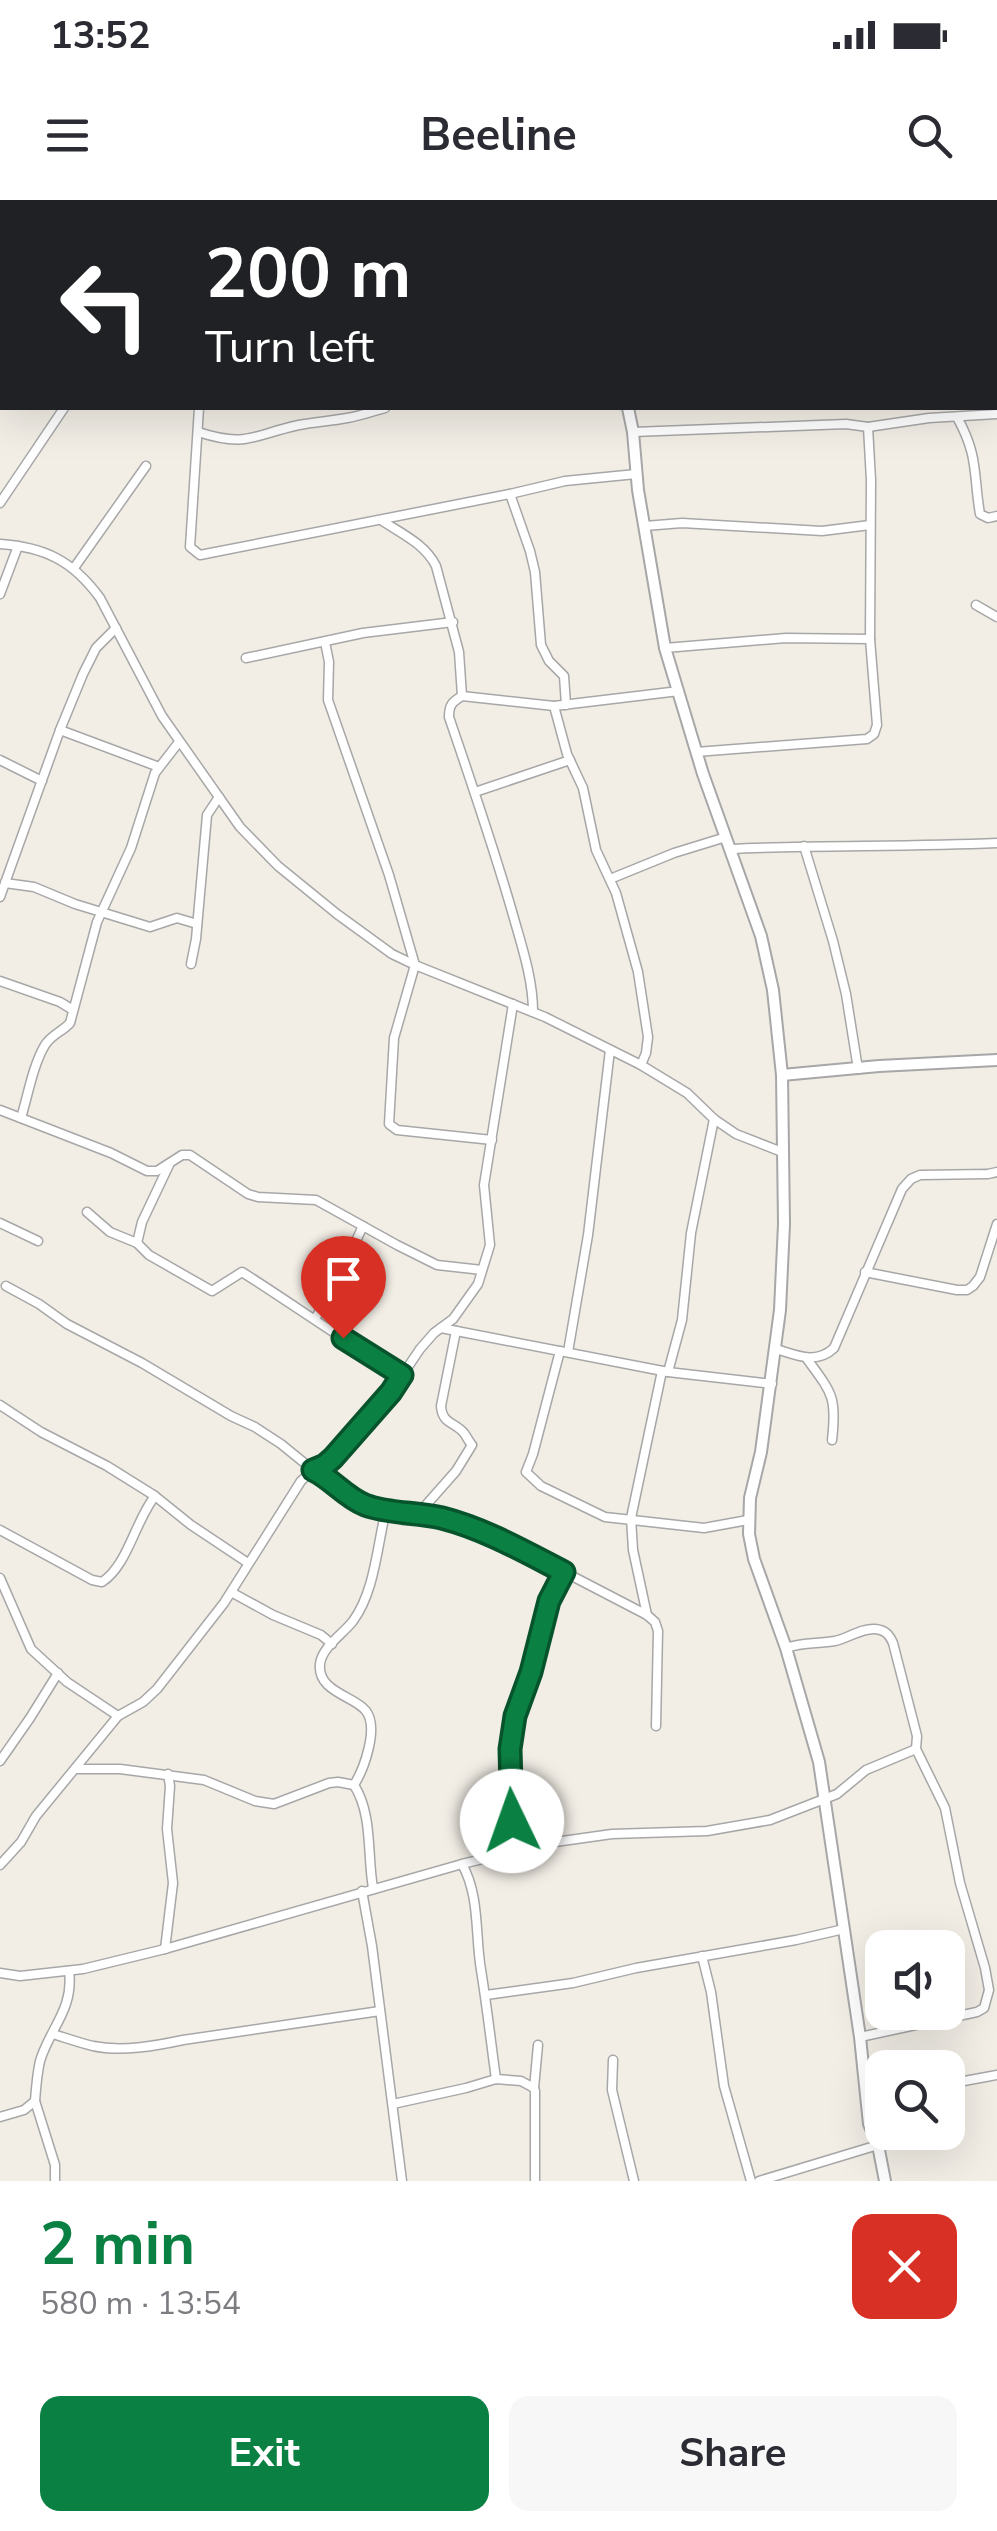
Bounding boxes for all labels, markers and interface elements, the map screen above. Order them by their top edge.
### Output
text: 13:52 [50,10,151,61]
text: Beeline [420,105,577,166]
icon: menu [40,108,95,163]
icon: search [902,108,957,163]
text: 200 m [205,226,411,322]
icon: left [40,240,170,370]
text: Turn left [205,317,374,378]
pin [301,1236,386,1339]
icon: arrive [316,1251,371,1306]
position arrow [460,1769,564,1873]
map controls [865,1930,965,2150]
button: sound [865,1930,965,2030]
button: search [865,2050,965,2150]
text: 2 min [40,2203,195,2285]
button: close [852,2214,957,2319]
text: 580 m · 13:54 [40,2282,241,2325]
button: Exit [40,2396,489,2511]
button: Share [509,2396,957,2511]

